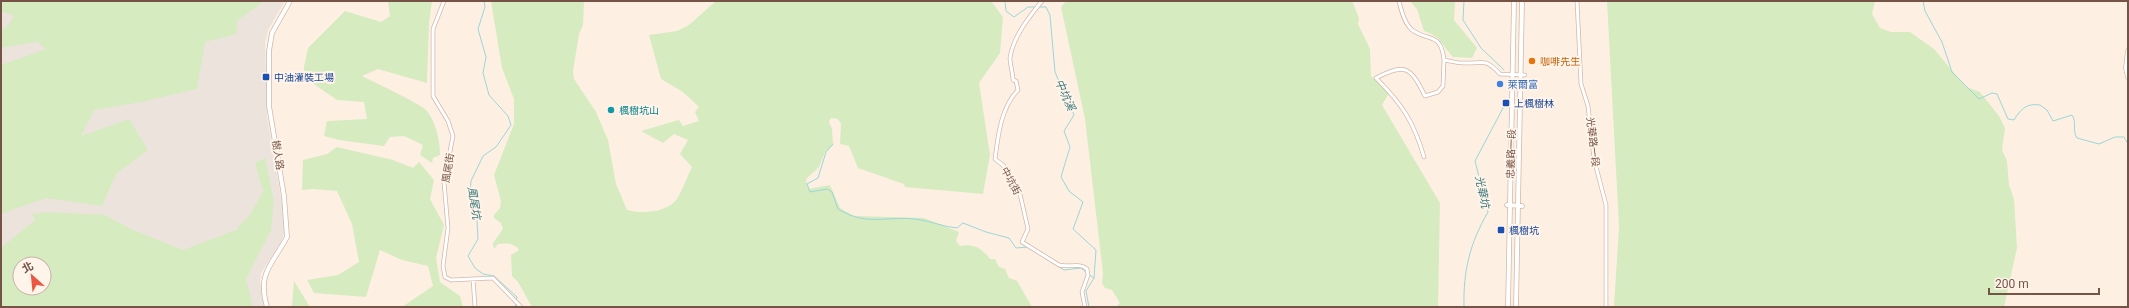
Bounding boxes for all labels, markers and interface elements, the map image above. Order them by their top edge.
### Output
marker: 咖啡先生 [1527,56,1537,66]
place label: 咖啡先生 [1540,56,1580,67]
marker: 中油灌裝工場 [261,72,271,82]
place label: 中油灌裝工場 [274,72,334,83]
water label: 中坑溪 [1052,77,1078,115]
marker: 萊爾富 [1495,79,1505,89]
place label: 萊爾富 [1508,79,1538,90]
marker: 上楓樹林 [1501,98,1511,108]
place label: 上楓樹林 [1514,98,1554,109]
marker: 楓樹坑山 [606,105,616,115]
place label: 楓樹坑山 [619,105,659,116]
street label: 光華路一段 [1584,117,1602,167]
street label: 忠義路一段 [1505,129,1517,179]
street label: 樹人路 [270,139,286,171]
street label: 風尾街 [440,152,456,184]
street label: 中坑街 [999,165,1023,197]
water label: 光華坑 [1472,175,1492,211]
water label: 風尾坑 [465,186,483,222]
marker: 楓樹坑 [1496,225,1506,235]
place label: 楓樹坑 [1509,225,1539,236]
north arrow [12,256,52,296]
text: 北 [20,259,36,276]
scale bar [1989,270,2099,296]
text: 200 m [1995,277,2029,291]

